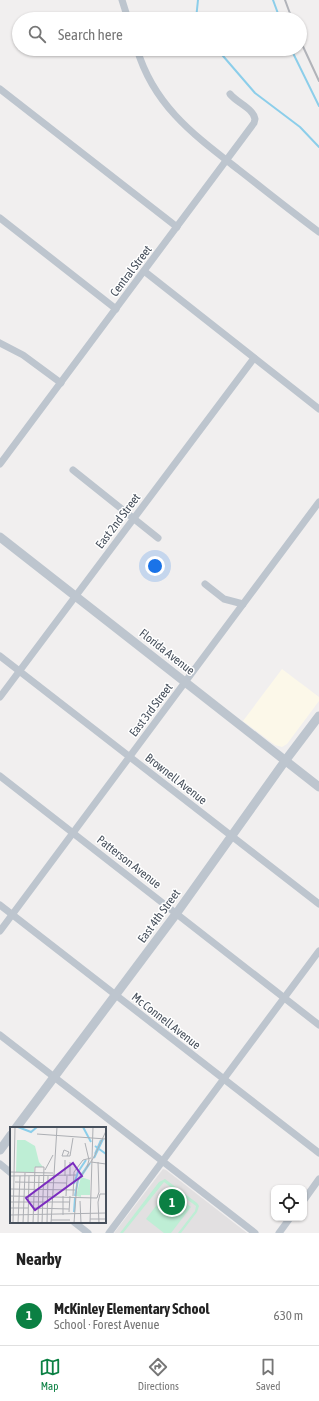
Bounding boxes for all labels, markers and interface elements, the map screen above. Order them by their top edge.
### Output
search box [12,12,307,56]
icon: search [26,23,48,45]
text: Search here [58,26,123,43]
street label: Central Street [107,242,155,299]
street label: East 2nd Street [93,490,144,551]
your location [145,556,165,576]
street label: Florida Avenue [137,626,197,678]
street label: East 3rd Street [126,680,176,739]
street label: Brownell Avenue [142,751,210,807]
street label: Patterson Avenue [94,833,164,891]
street label: East 4th Street [135,886,183,946]
street label: Mc Connell Avenue [129,990,203,1052]
inset map [10,1127,106,1223]
map controls [271,1185,307,1221]
button: locate [271,1185,307,1221]
pin: 1 [159,1187,185,1217]
text: Nearby [16,1249,62,1269]
text: McKinley Elementary School [54,1300,209,1317]
text: 1 [26,1308,32,1323]
text: 630 m [274,1308,303,1323]
text: School · Forest Avenue [54,1317,160,1332]
tab: Map [39,1356,61,1392]
tab: Directions [138,1356,179,1392]
tab: Saved [256,1356,280,1392]

